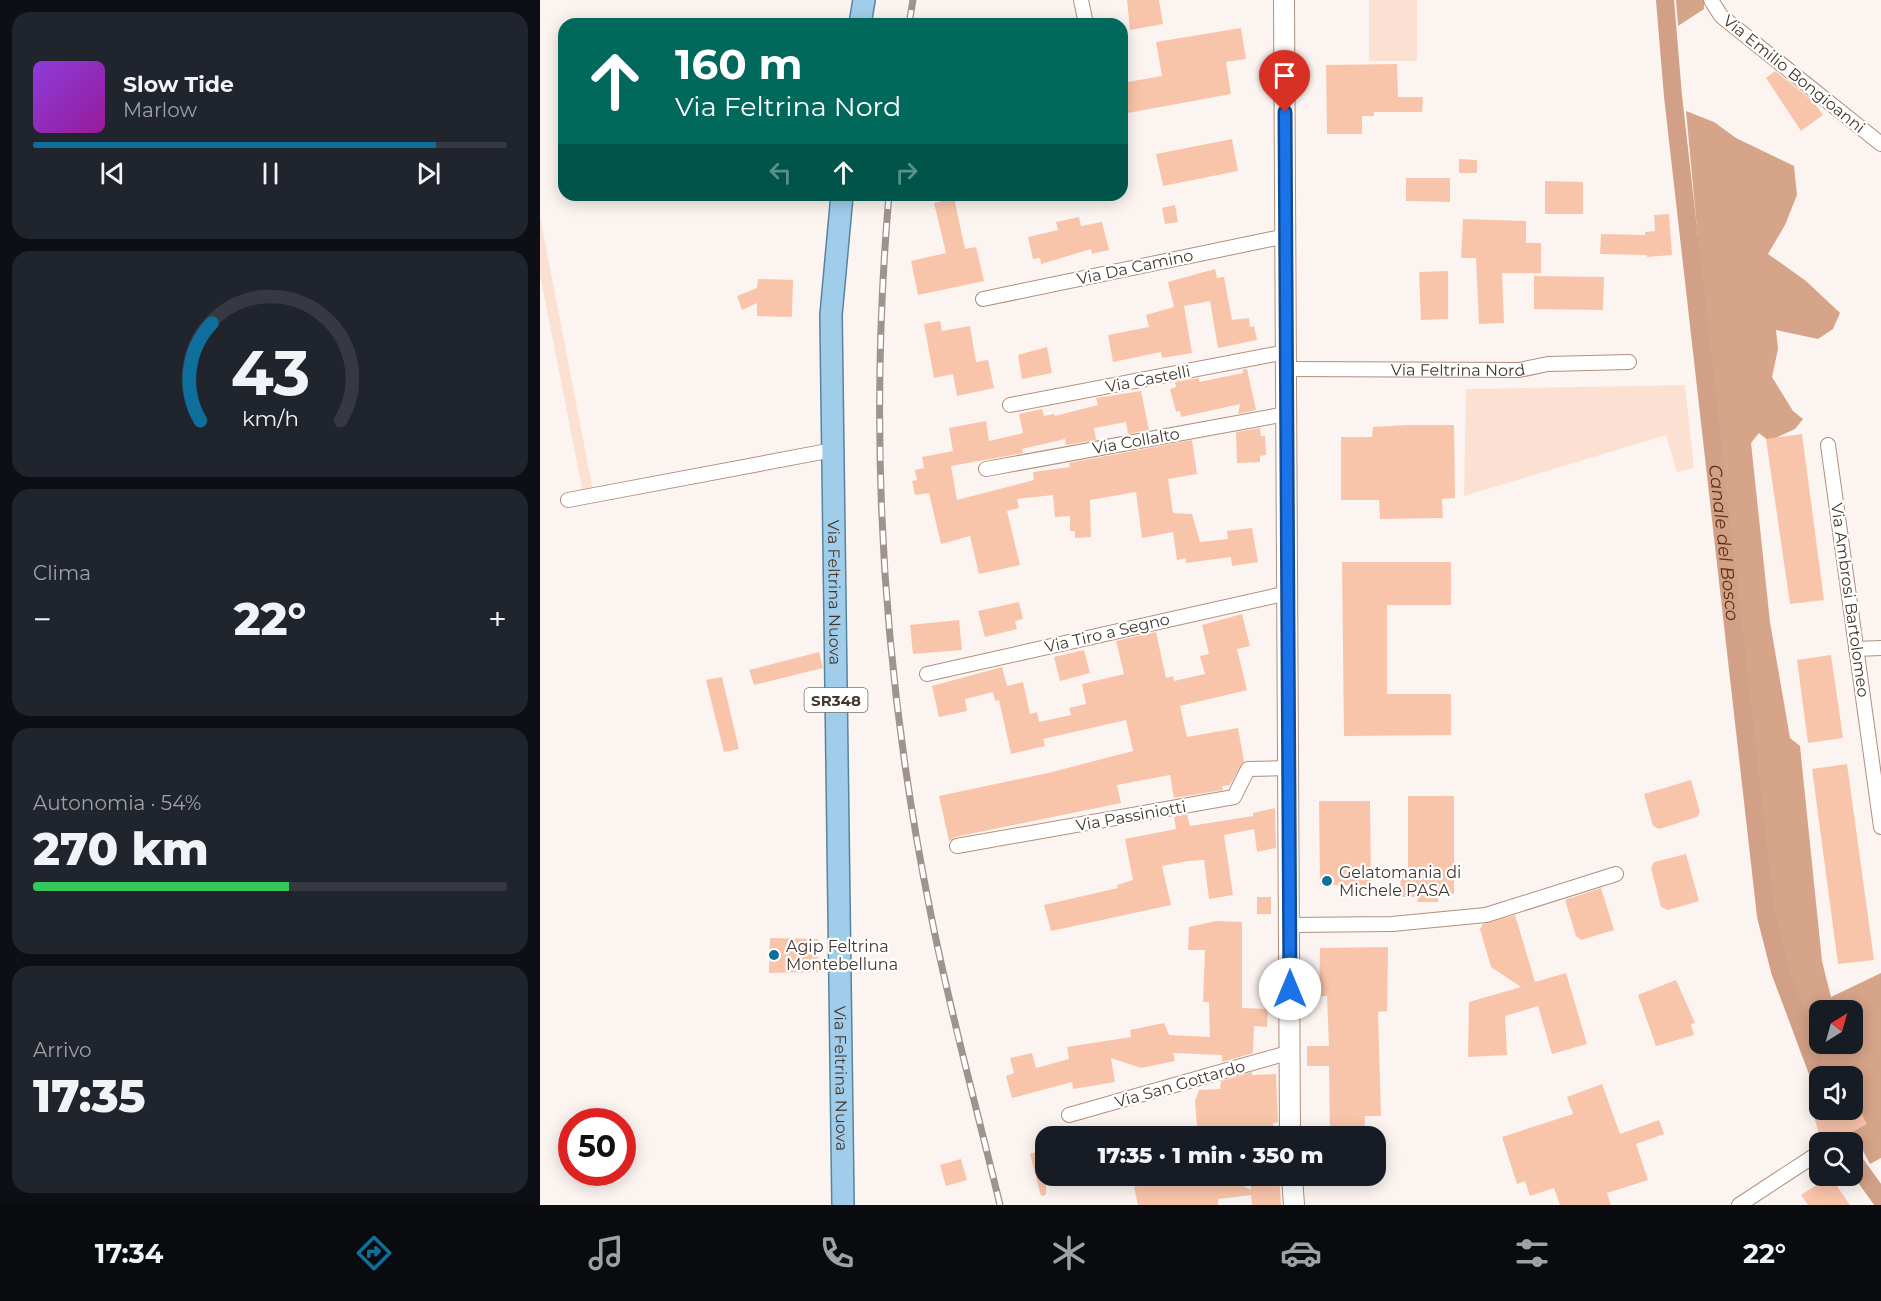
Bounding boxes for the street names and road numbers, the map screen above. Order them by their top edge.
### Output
street label: Via Emilio Bongioanni [1719,11,1869,137]
street label: Via Da Camino [1075,245,1195,289]
street label: Via Feltrina Nord [1391,359,1527,380]
street label: Via Castelli [1104,361,1192,397]
street label: Via Collalto [1091,424,1181,458]
street label: Via Ambrosi Bartolomeo [1827,502,1873,698]
street label: Via Feltrina Nuova [824,520,845,665]
street label: Via Tiro a Segno [1043,609,1171,657]
road number: SR348 [804,688,868,712]
street label: Via Passiniotti [1074,797,1188,835]
street label: Via Feltrina Nuova [831,1006,852,1151]
street label: Via San Gottardo [1113,1056,1247,1112]

